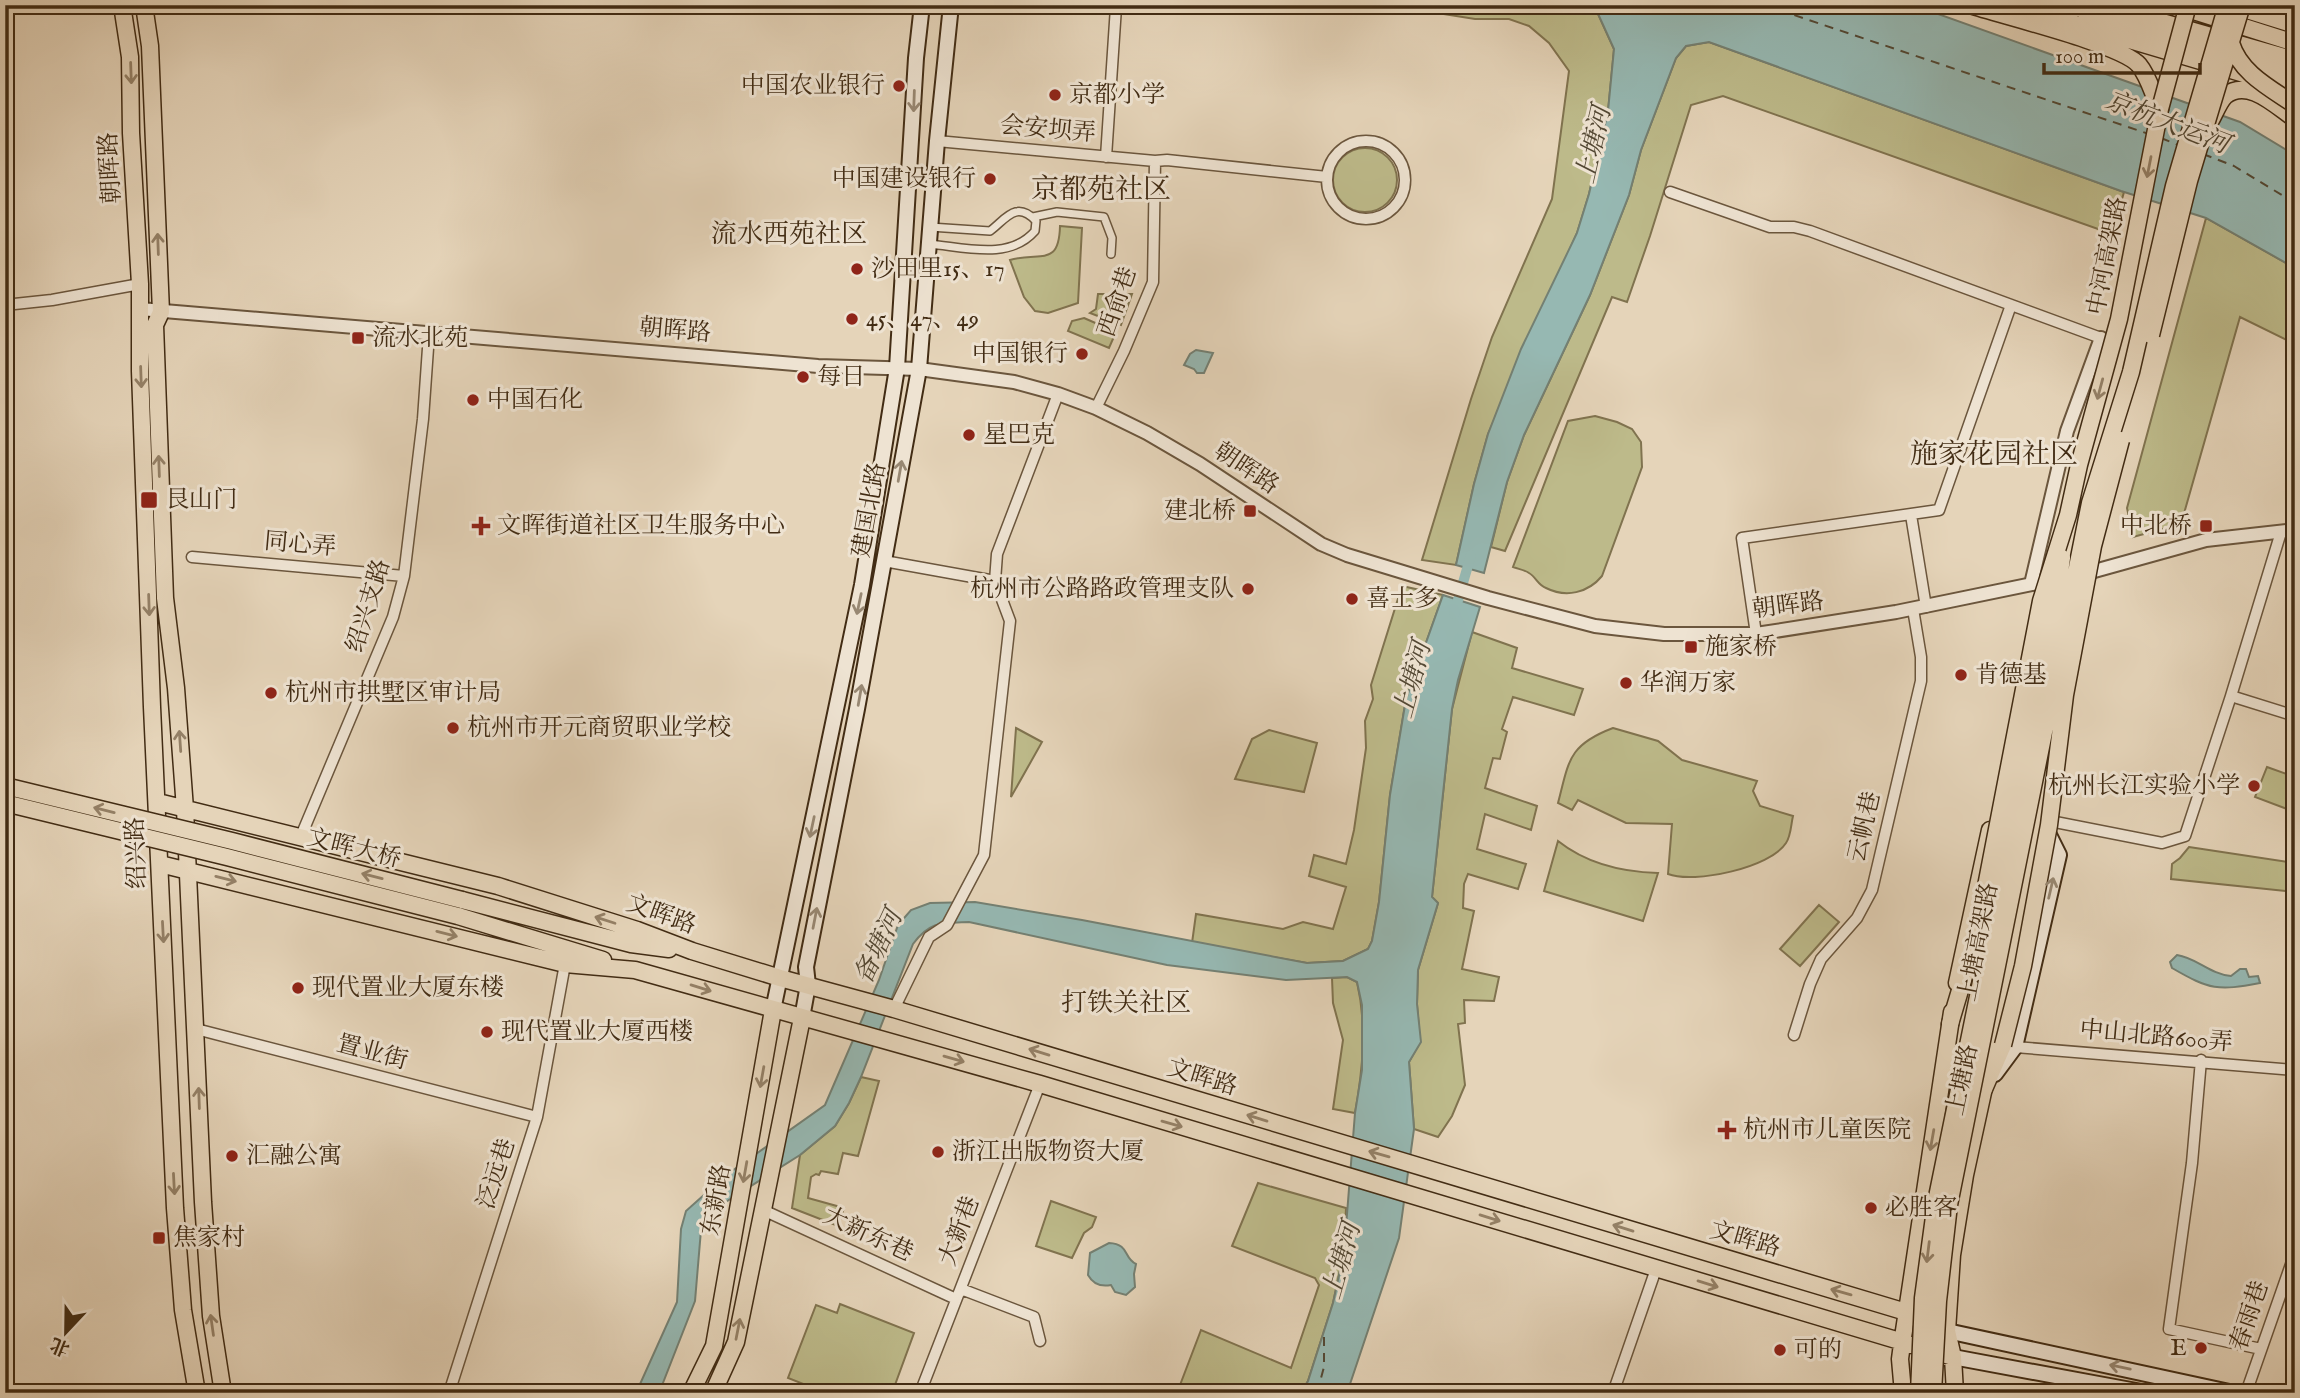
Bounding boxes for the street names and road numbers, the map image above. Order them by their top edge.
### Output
street label: 会安坝弄 [999,110,1097,150]
street label: 朝晖路 [94,131,128,205]
street label: 中河高架路 [2081,194,2135,318]
street label: 西俞巷 [1092,263,1144,341]
street label: 朝晖路 [638,312,712,350]
street label: 朝晖路 [1207,436,1285,502]
street label: 建国北路 [846,460,894,560]
street label: 同心弄 [263,526,337,564]
street label: 绍兴支路 [340,556,398,656]
street label: 朝晖路 [1750,586,1826,626]
street label: 云帆巷 [1842,788,1888,866]
street label: 绍兴路 [120,816,154,890]
street label: 文晖大桥 [304,822,404,876]
street label: 上塘高架路 [1952,880,2006,1004]
street label: 文晖路 [622,888,700,942]
street label: 中山北路600弄 [2078,1015,2234,1059]
street label: 置业街 [333,1029,411,1077]
street label: 上塘路 [1940,1042,1986,1118]
street label: 文晖路 [1163,1053,1241,1103]
street label: 泛远巷 [471,1135,523,1213]
street label: 东新路 [695,1162,739,1238]
street label: 大新巷 [933,1192,987,1270]
street label: 大新东巷 [818,1201,918,1269]
street label: 文晖路 [1706,1215,1784,1265]
street label: 春雨巷 [2224,1277,2276,1355]

